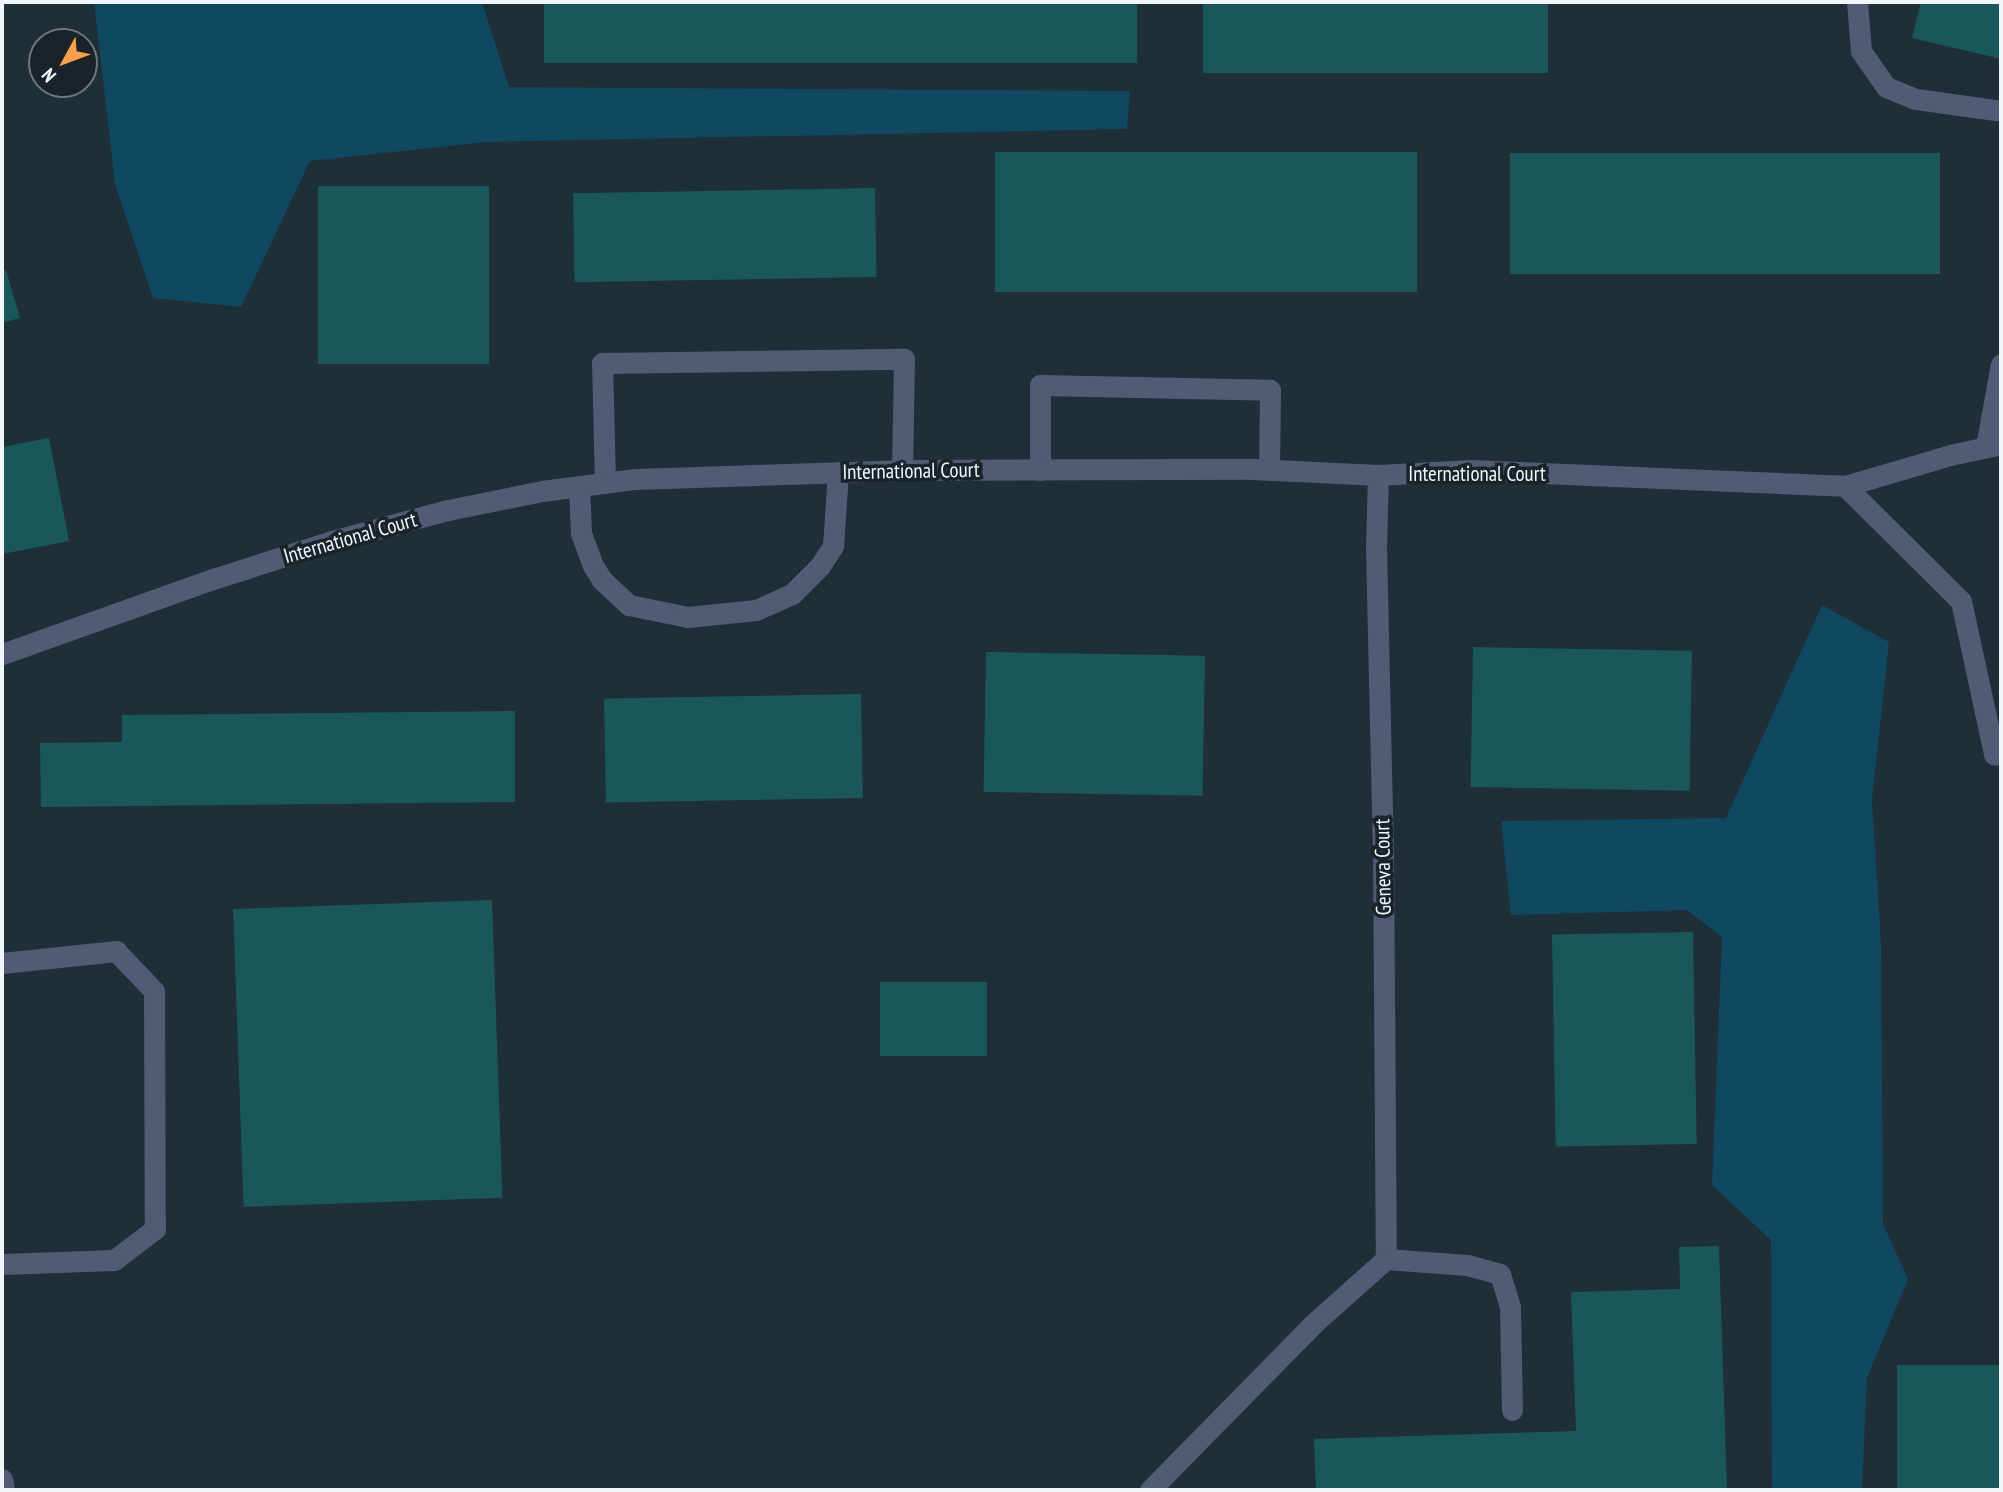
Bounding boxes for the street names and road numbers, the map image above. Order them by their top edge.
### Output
street label: International Court [842,457,980,485]
street label: International Court [1408,461,1546,487]
street label: International Court [280,507,420,569]
street label: Geneva Court [1370,818,1396,916]

